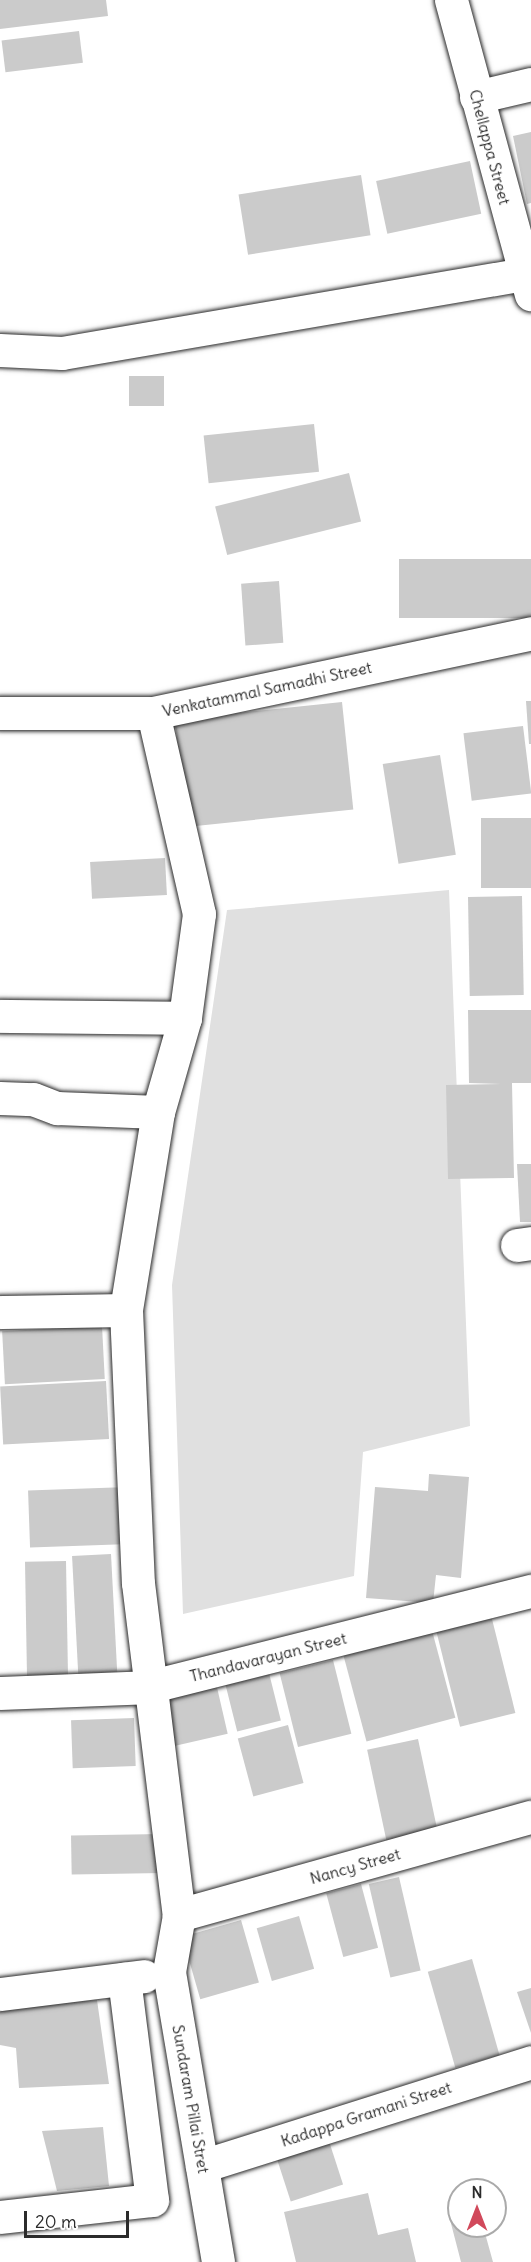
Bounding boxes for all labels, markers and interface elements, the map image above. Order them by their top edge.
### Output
street label: Chellappa Street [465,87,515,207]
street label: Venkatammal Samadhi Street [161,657,373,721]
street label: Thandavarayan Street [188,1628,348,1686]
street label: Nancy Street [308,1844,402,1888]
street label: Sundaram Pillai Stret [168,2023,214,2175]
street label: Kadappa Gramani Street [278,2077,454,2151]
north arrow [447,2178,507,2238]
text: N [471,2182,483,2202]
scale bar [27,2199,132,2237]
text: 20 m [35,2210,77,2233]

